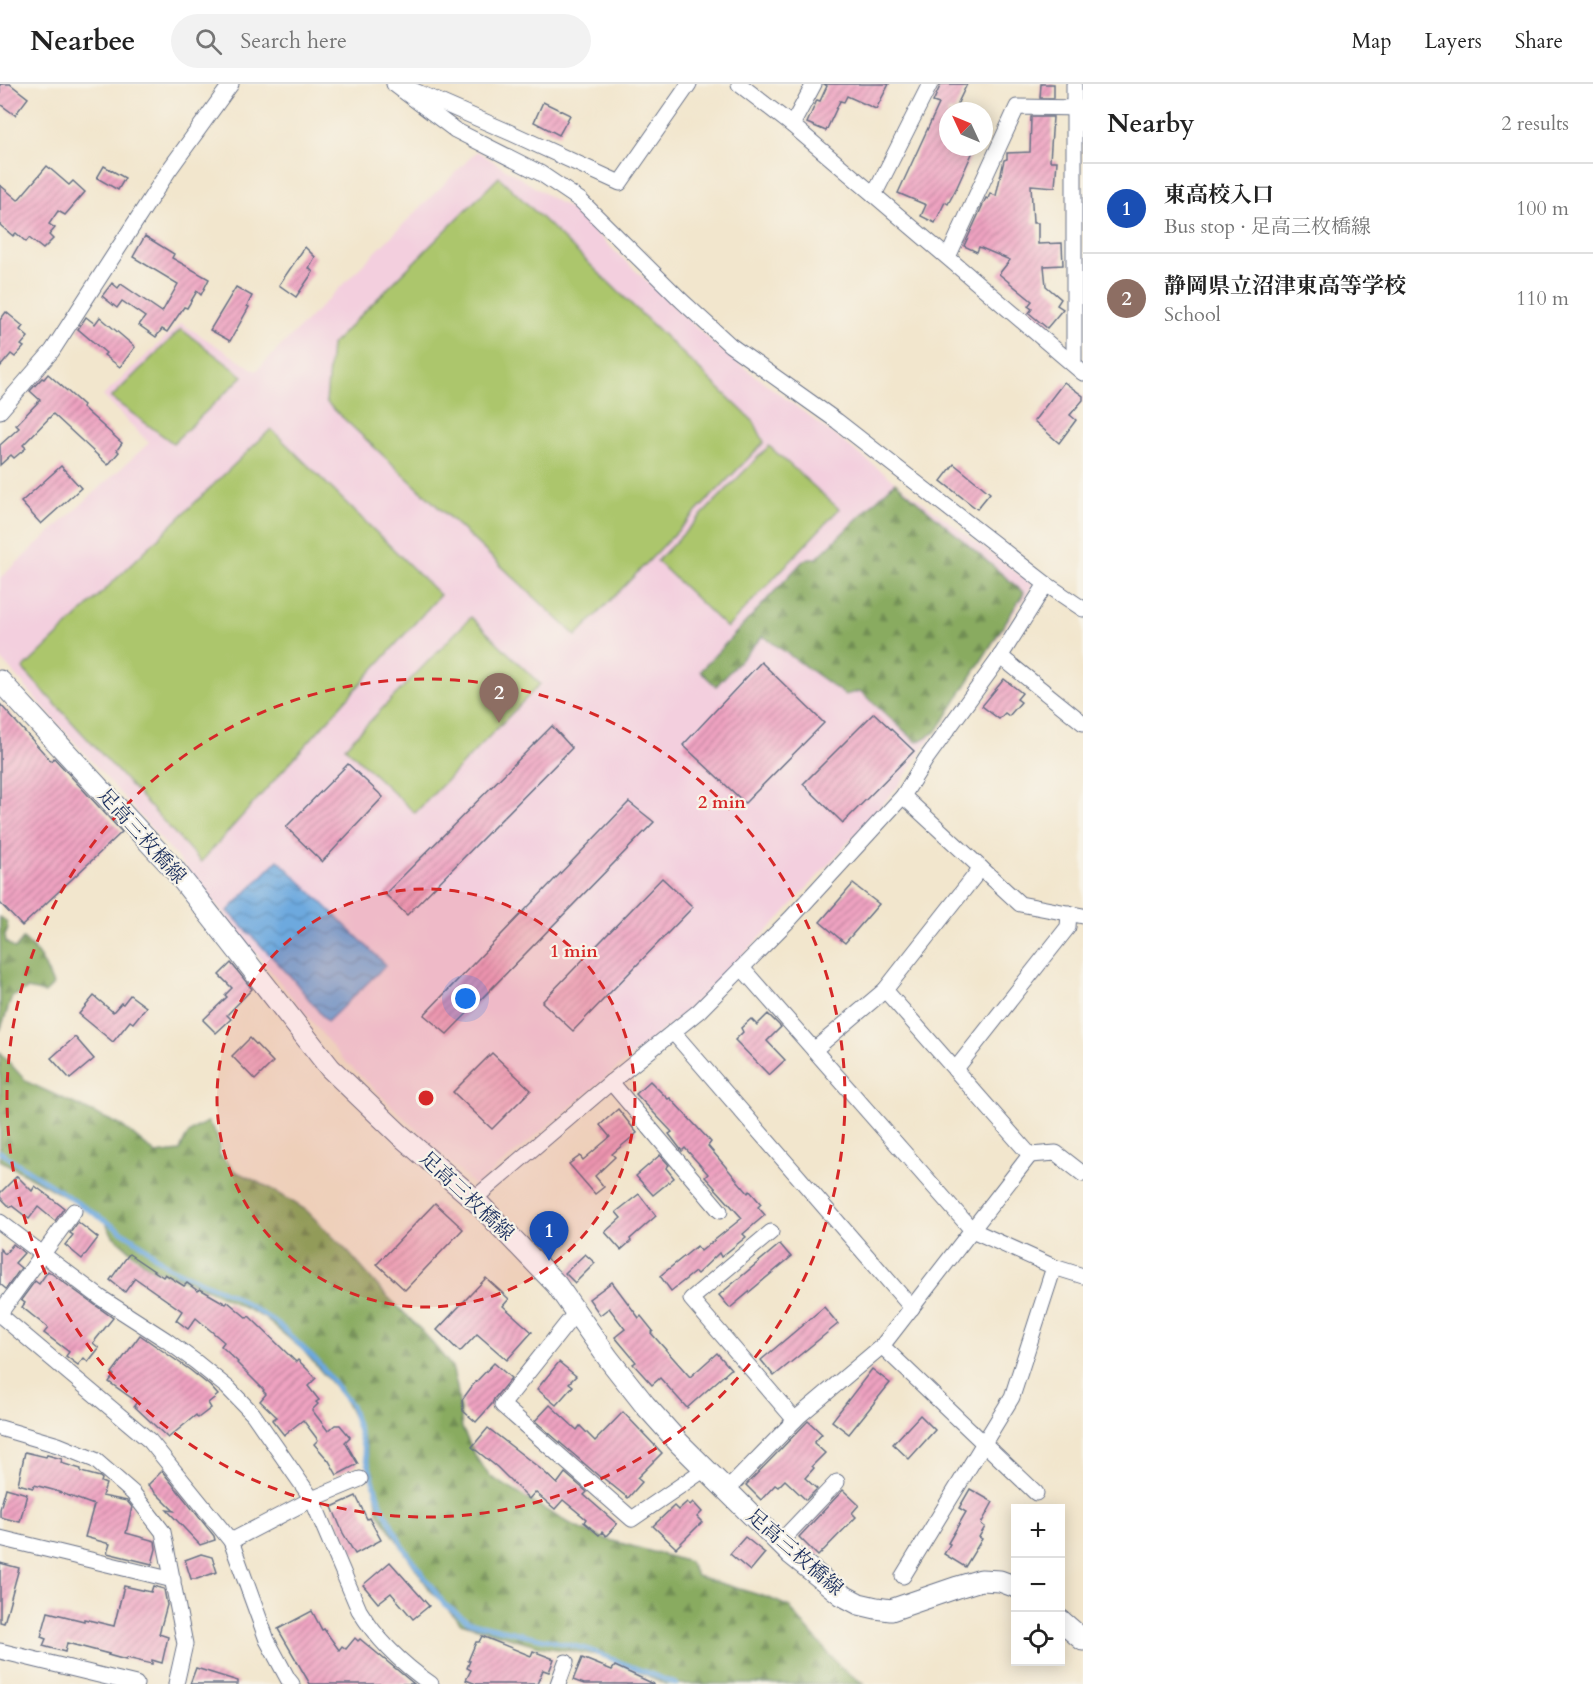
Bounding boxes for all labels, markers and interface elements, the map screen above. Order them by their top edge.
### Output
search box [171,14,591,68]
text: Nearbee [30,22,135,60]
icon: search [192,25,225,58]
text: Search here [240,26,347,56]
text: Map [1352,27,1392,56]
text: Layers [1425,27,1482,56]
text: Share [1515,27,1563,56]
north arrow [939,102,993,156]
text: Nearby [1107,106,1195,141]
text: 2 results [1501,110,1569,137]
text: 東高校入口 [1164,180,1274,210]
text: 1 [1121,195,1132,222]
text: 100 m [1516,195,1569,222]
text: Bus stop · 足高三枚橋線 [1164,213,1371,240]
text: 静岡県立沼津東高等学校 [1164,271,1406,301]
text: 2 [1121,285,1132,312]
text: 110 m [1516,285,1569,312]
text: School [1164,301,1221,328]
pin: 2 [480,674,518,723]
street label: 足高三枚橋線 [92,782,192,890]
text: 2 min [698,790,746,815]
text: 1 min [550,939,598,964]
your location [451,984,480,1013]
centre of rings [416,1088,436,1108]
street label: 足高三枚橋線 [414,1145,520,1247]
pin: 1 [530,1212,568,1261]
street label: 足高三枚橋線 [741,1502,849,1602]
map controls [1011,1504,1065,1666]
button: + [1011,1504,1065,1558]
button: − [1011,1558,1065,1612]
button: locate [1011,1612,1065,1666]

